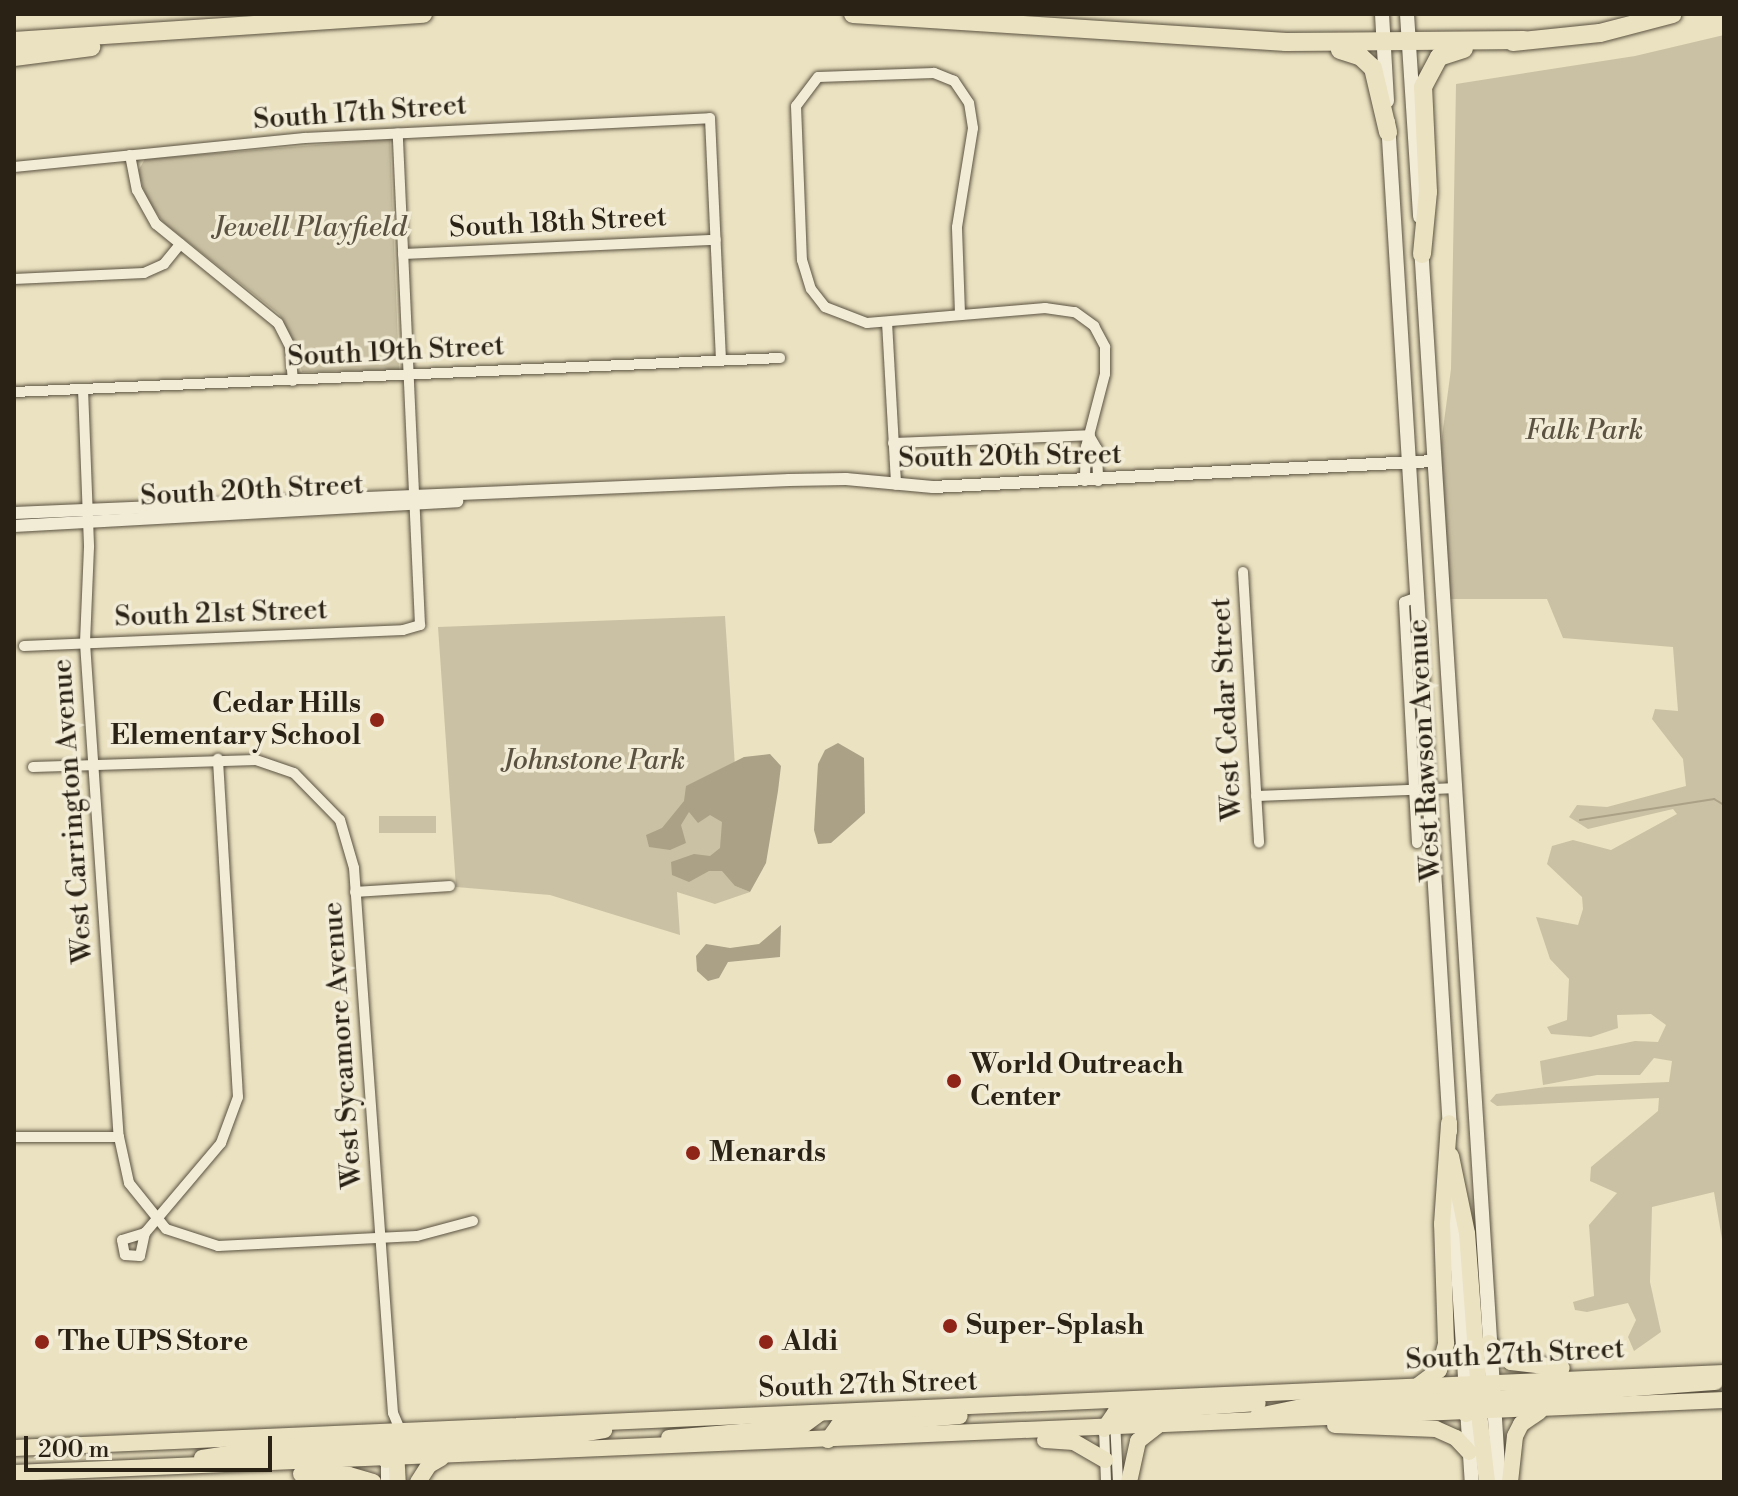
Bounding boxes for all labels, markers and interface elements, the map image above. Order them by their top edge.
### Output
street label: South 17th Street [252,89,468,137]
street label: South 18th Street [448,201,668,245]
park label: Jewell Playfield [214,211,406,245]
street label: South 19th Street [287,330,505,374]
park label: Falk Park [1525,414,1643,448]
street label: South 20th Street [898,438,1122,476]
street label: South 20th Street [139,468,365,514]
street label: South 21st Street [114,593,328,635]
street label: West Cedar Street [1204,597,1250,821]
street label: West Rawson Avenue [1401,618,1449,882]
street label: West Carrington Avenue [46,658,100,964]
place label: Cedar Hills Elementary School [110,687,361,753]
marker: Cedar Hills Elementary School [368,711,386,729]
park label: Johnstone Park [503,744,685,778]
street label: West Sycamore Avenue [316,901,370,1189]
place label: World Outreach Center [970,1048,1184,1114]
marker: World Outreach Center [945,1072,963,1090]
place label: Menards [709,1136,826,1170]
marker: Menards [684,1144,702,1162]
place label: Super-Splash [966,1309,1144,1343]
marker: Super-Splash [941,1317,959,1335]
place label: The UPS Store [58,1325,248,1359]
place label: Aldi [782,1325,838,1359]
street label: South 27th Street [1405,1332,1625,1378]
marker: The UPS Store [33,1333,51,1351]
marker: Aldi [757,1333,775,1351]
street label: South 27th Street [758,1364,978,1406]
scale bar [28,1420,276,1470]
text: 200 m [38,1435,109,1465]

